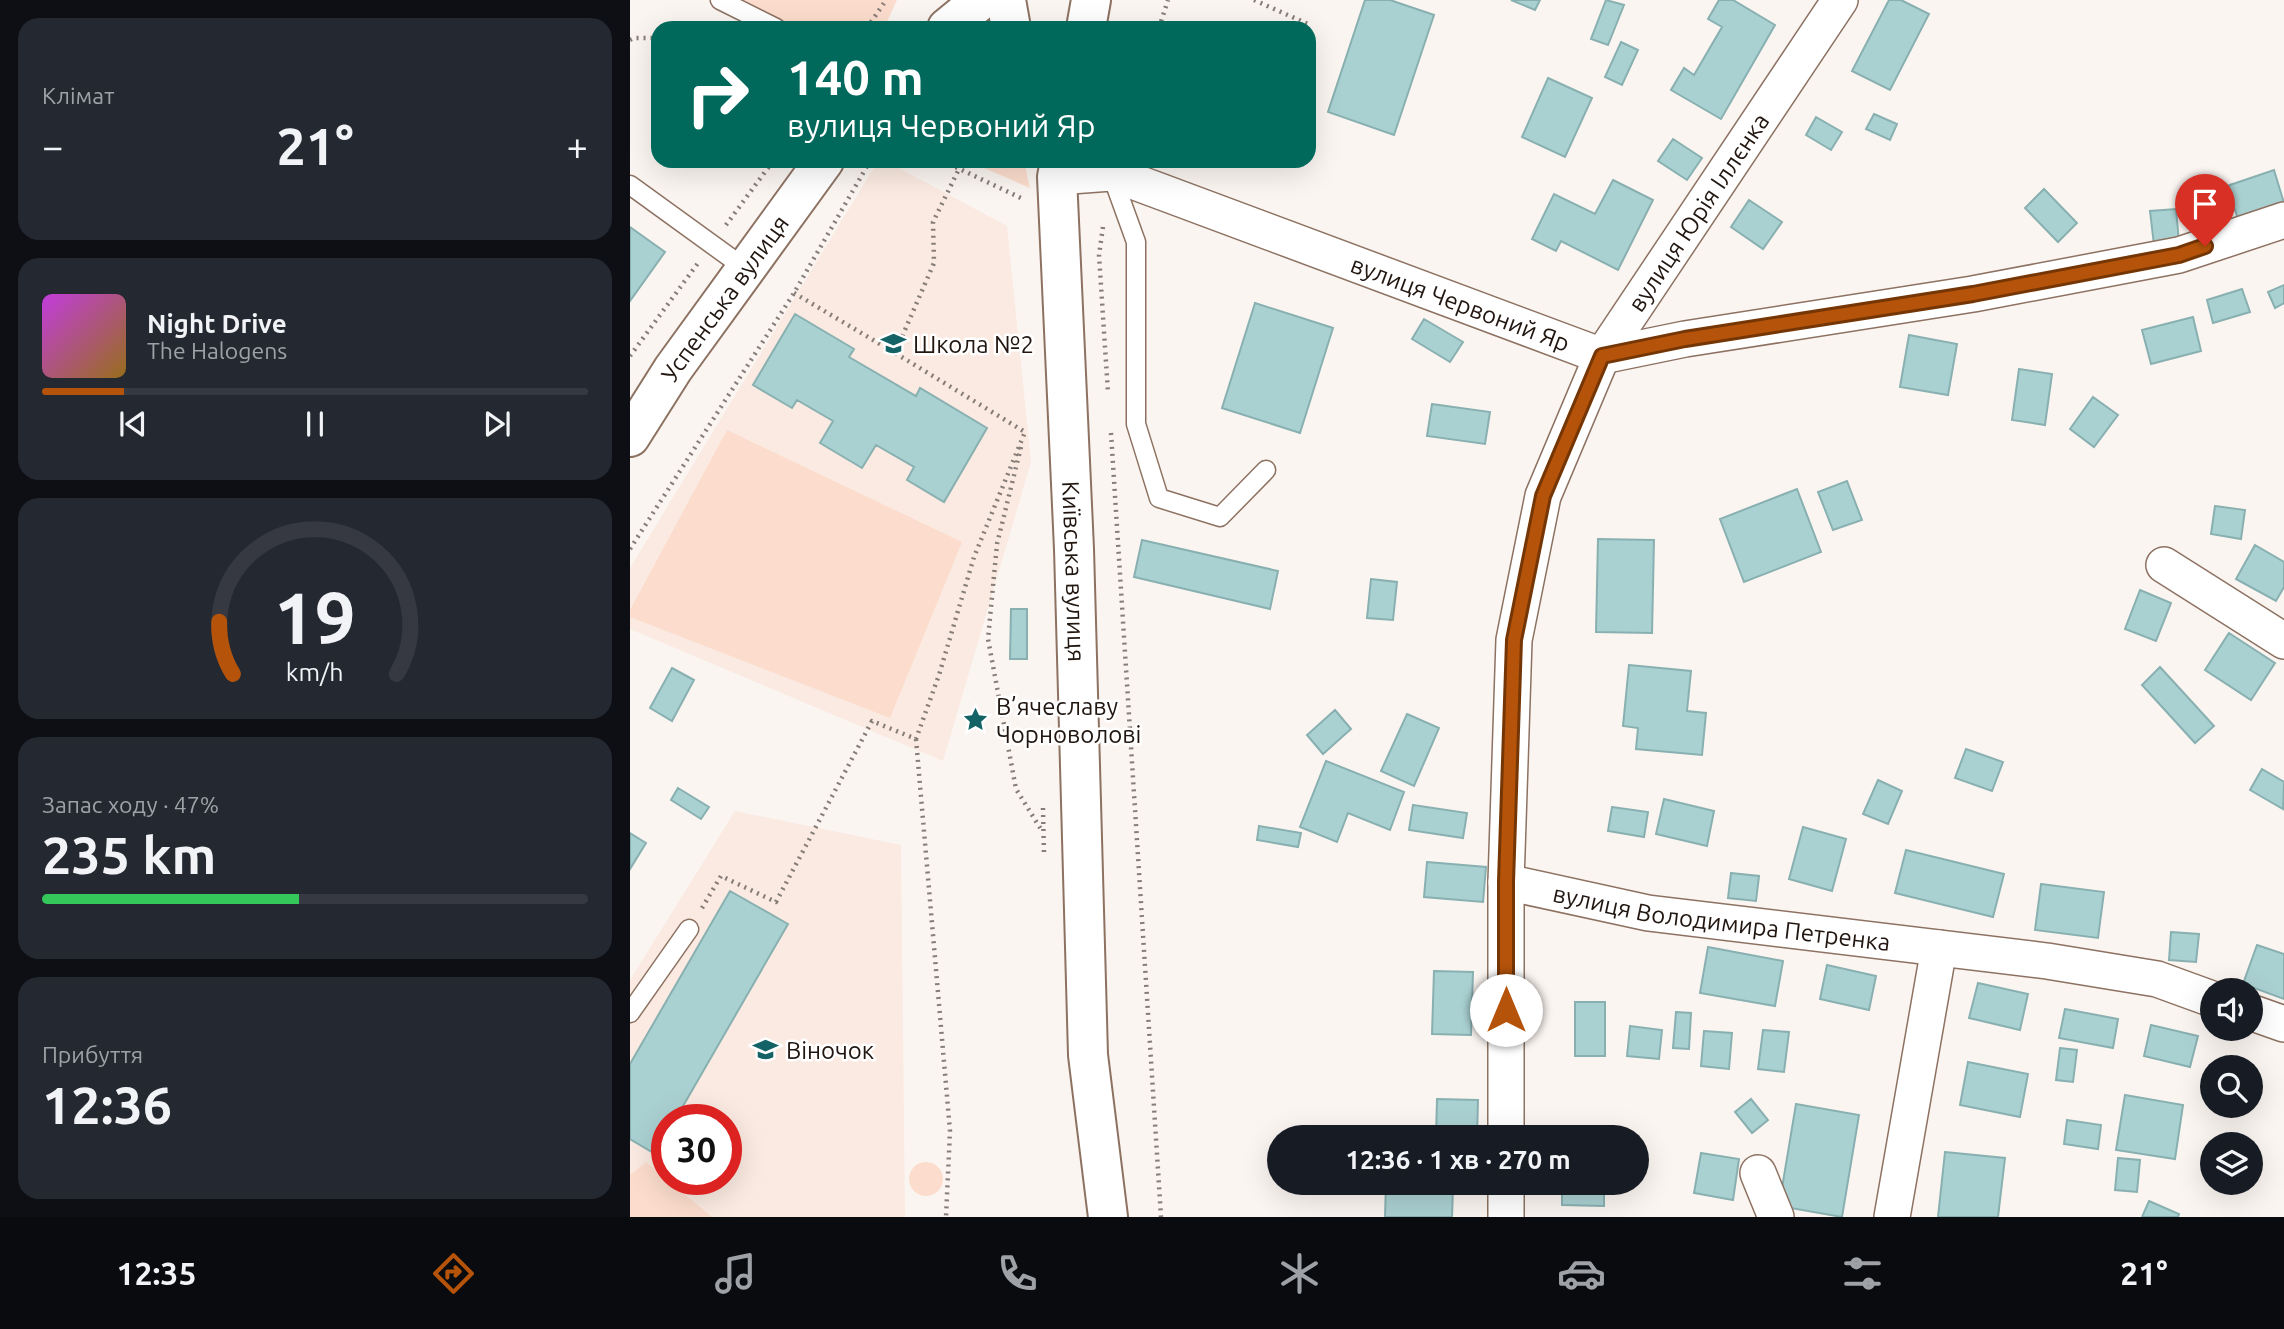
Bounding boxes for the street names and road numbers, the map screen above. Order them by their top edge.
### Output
street label: вулиця Юрія Іллєнка [1622,108,1774,316]
street label: Успенська вулиця [655,210,794,386]
street label: вулиця Червоний Яр [1347,250,1574,356]
street label: Київська вулиця [1057,480,1091,662]
street label: вулиця Володимира Петренка [1551,879,1892,956]

